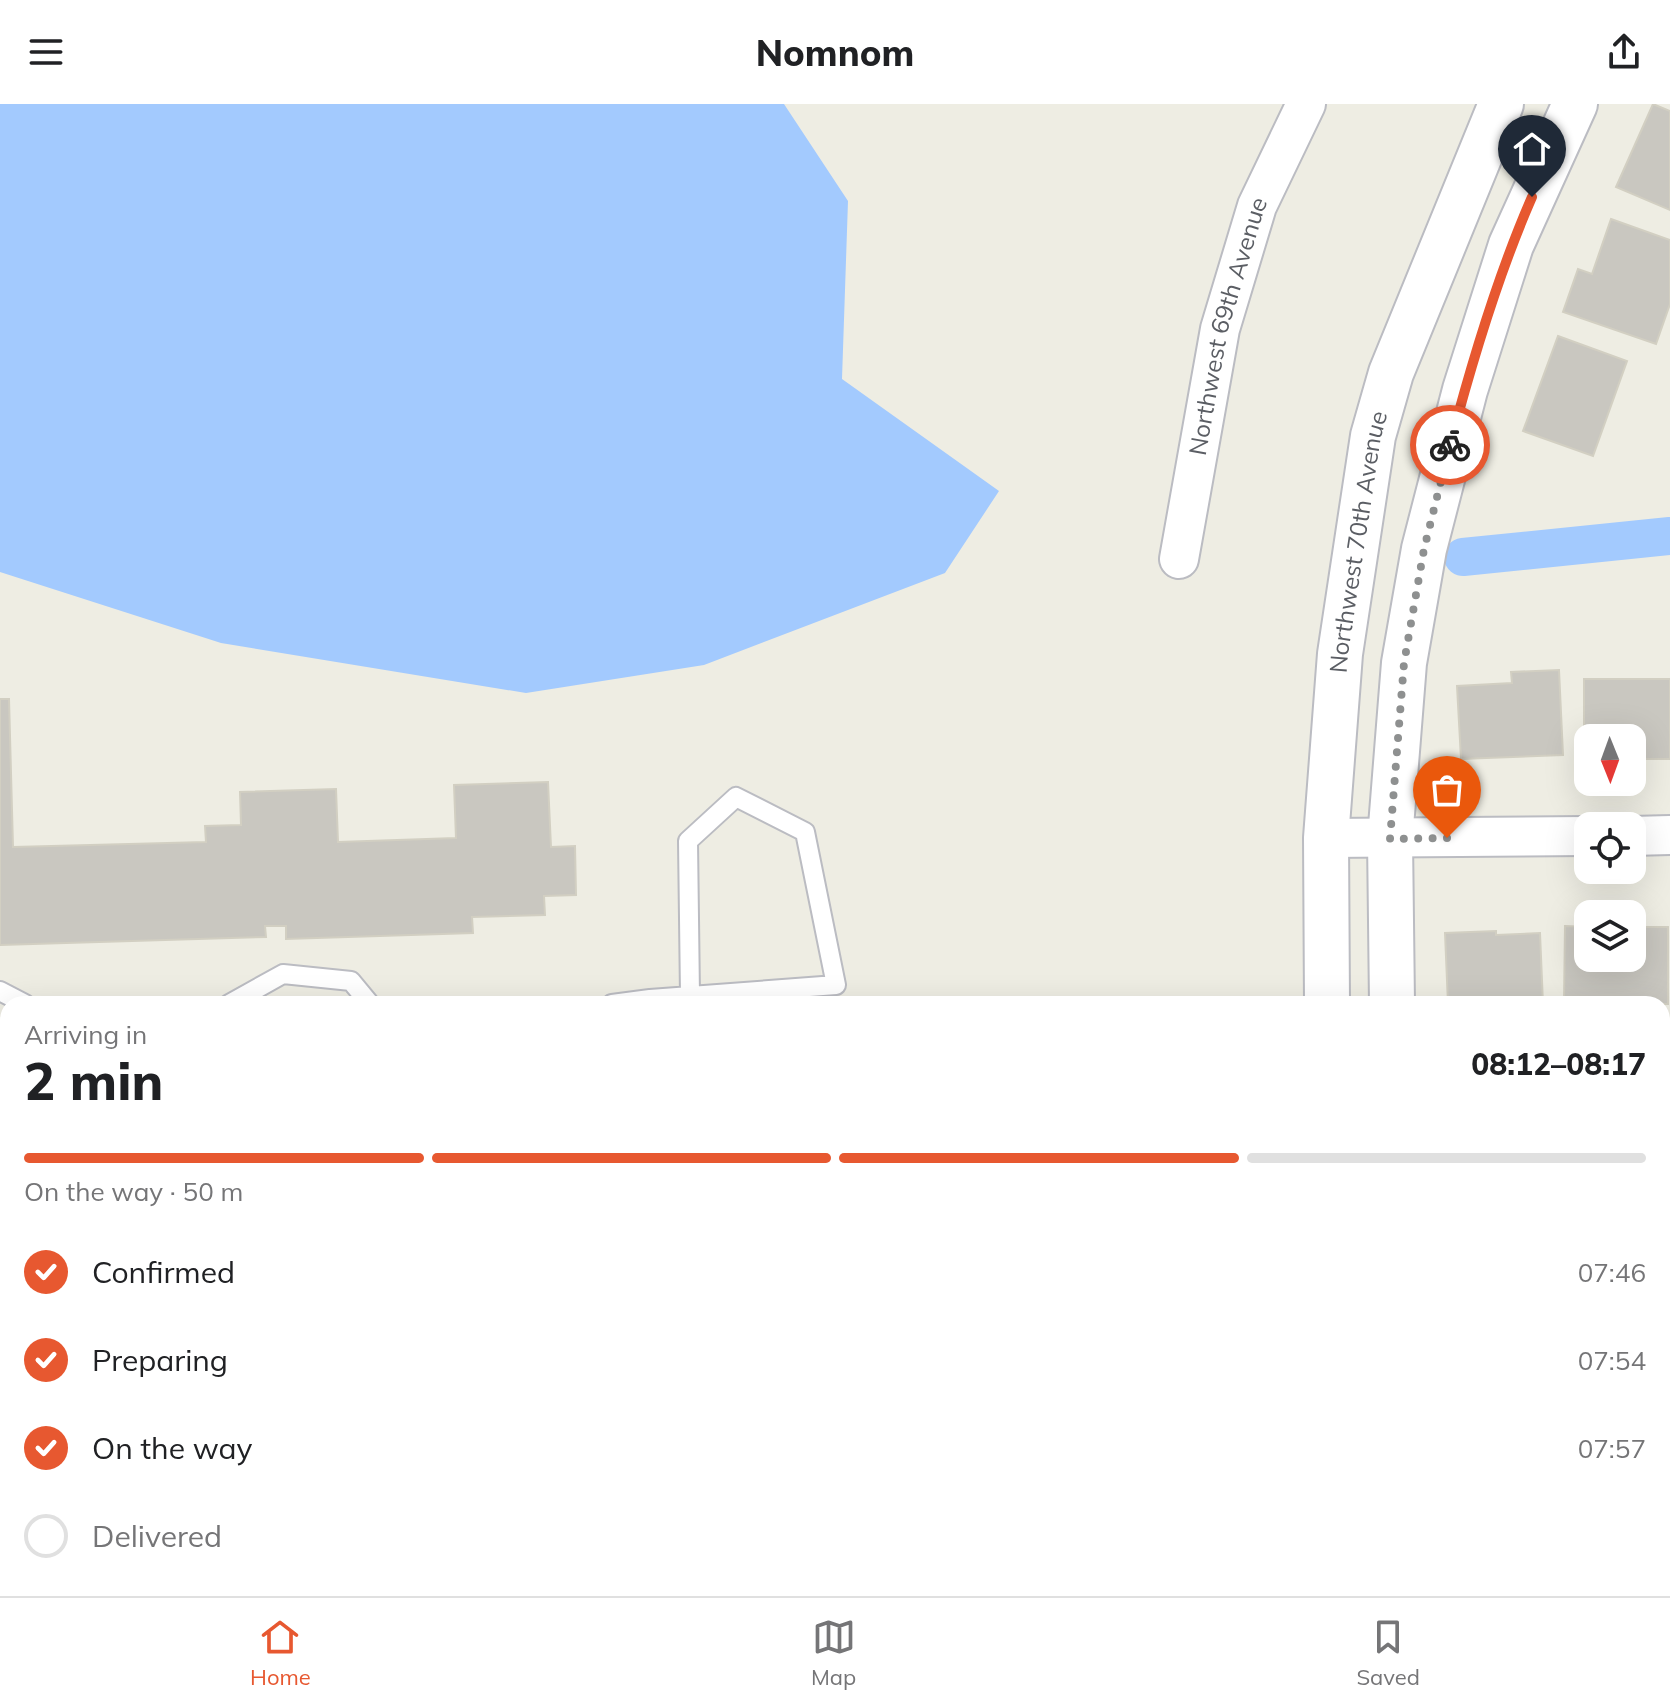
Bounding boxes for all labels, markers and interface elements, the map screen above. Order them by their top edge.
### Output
icon: menu [24,30,68,74]
text: Nomnom [756,30,914,75]
icon: share [1602,30,1646,74]
pin [1498,115,1566,197]
icon: home [1510,127,1554,171]
street label: Northwest 69th Avenue [1182,192,1273,458]
courier [1410,405,1490,485]
street label: Northwest 70th Avenue [1323,407,1393,674]
icon: bike [1428,423,1472,467]
north arrow [1574,724,1646,796]
map controls [1574,724,1646,972]
pin [1413,756,1481,838]
icon: bag [1425,768,1469,812]
button: locate [1574,812,1646,884]
button: layers [1574,900,1646,972]
text: Arriving in [24,1018,147,1051]
text: 08:12–08:17 [1471,1045,1646,1083]
text: 2 min [24,1048,163,1113]
text: On the way · 50 m [24,1175,243,1208]
icon: check [24,1250,68,1294]
text: Confirmed [92,1253,235,1291]
text: 07:46 [1578,1256,1646,1289]
icon: check [24,1338,68,1382]
text: Preparing [92,1341,228,1379]
text: 07:54 [1578,1344,1646,1377]
icon: check [24,1426,68,1470]
text: On the way [92,1429,252,1467]
text: 07:57 [1578,1432,1646,1465]
text: Delivered [92,1517,222,1555]
tab: Home [250,1615,311,1691]
tab: Map [811,1615,856,1691]
tab: Saved [1356,1615,1420,1691]

